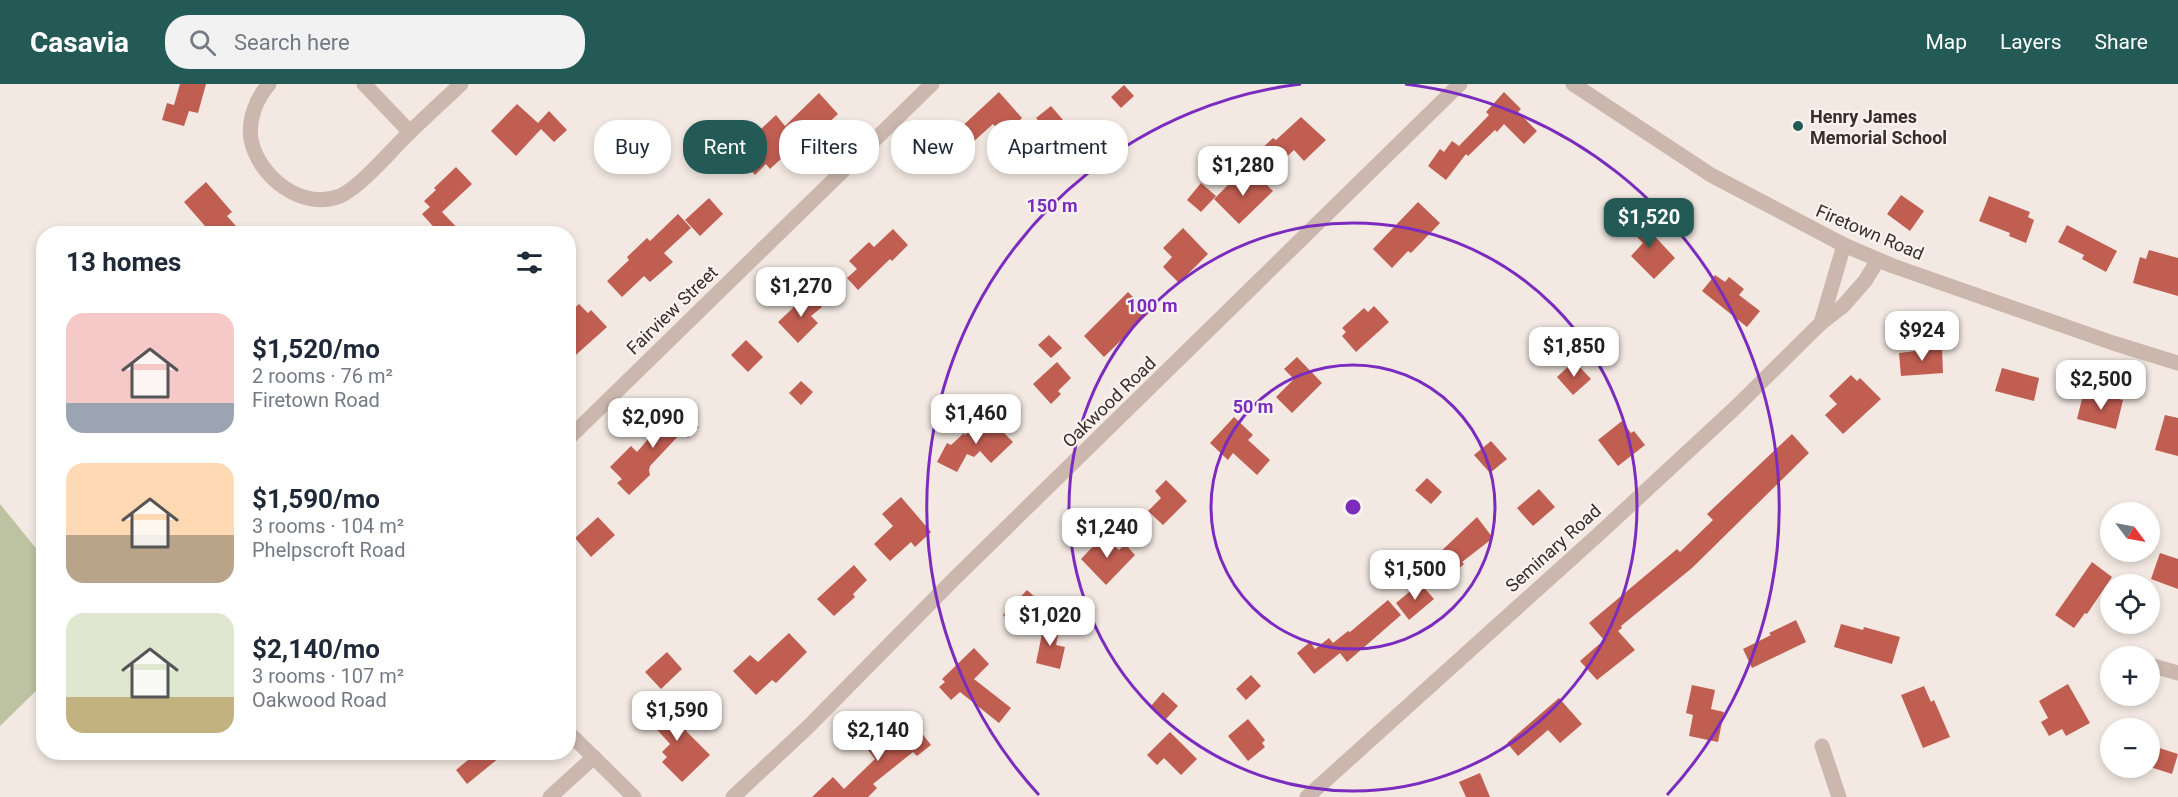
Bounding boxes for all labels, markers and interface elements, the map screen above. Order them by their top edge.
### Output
search box [165,15,585,69]
text: Casavia [30,26,129,59]
icon: search [186,26,219,59]
text: Search here [234,30,350,55]
text: Map [1925,30,1967,54]
text: Layers [2000,30,2061,54]
text: Share [2094,30,2148,54]
place label: Henry James Memorial School [1810,106,1947,148]
marker: Henry James Memorial School [1791,119,1805,133]
chip: Buy [594,120,671,174]
chip: Rent [683,120,767,174]
chip: Filters [779,120,879,174]
chip: New [891,120,975,174]
chip: Apartment [987,120,1128,174]
pin: $1,280 [1194,146,1292,197]
text: $1,280 [1212,153,1274,177]
text: 150 m [1026,195,1078,216]
pin: $1,520 [1600,198,1698,249]
street label: Firetown Road [1813,200,1927,264]
text: $1,520 [1618,205,1680,229]
icon: filters [513,246,546,279]
text: 13 homes [66,247,181,277]
street label: Fairview Street [622,261,722,359]
pin: $1,270 [752,267,850,318]
text: $1,270 [770,274,832,298]
text: 100 m [1126,295,1178,316]
pin: $924 [1886,311,1958,362]
text: $924 [1899,318,1945,342]
pin: $1,850 [1525,327,1623,378]
text: $1,520/mo [252,334,380,364]
text: $1,850 [1543,334,1605,358]
icon: home [114,337,186,409]
street label: Oakwood Road [1058,352,1160,452]
pin: $2,500 [2052,360,2150,411]
text: 2 rooms · 76 m² [252,364,393,388]
text: $2,500 [2070,367,2132,391]
text: Firetown Road [252,388,380,412]
pin: $1,460 [927,394,1025,445]
text: 50 m [1233,396,1273,417]
pin: $2,090 [604,398,702,449]
text: $1,460 [945,401,1007,425]
text: $2,090 [622,405,684,429]
text: $1,590/mo [252,484,380,514]
icon: home [114,487,186,559]
centre of rings [1343,497,1363,517]
street label: Seminary Road [1501,500,1605,596]
north arrow [2100,502,2160,562]
map controls [2100,502,2160,778]
pin: $1,240 [1058,508,1156,559]
text: 3 rooms · 104 m² [252,514,404,538]
text: $1,240 [1076,515,1138,539]
text: Phelpscroft Road [252,538,405,562]
pin: $1,500 [1366,550,1464,601]
text: $1,500 [1384,557,1446,581]
button: locate [2100,574,2160,634]
pin: $1,020 [1001,596,1099,647]
text: $1,020 [1019,603,1081,627]
text: $2,140/mo [252,634,380,664]
icon: home [114,637,186,709]
button: + [2100,646,2160,706]
text: 3 rooms · 107 m² [252,664,404,688]
text: Oakwood Road [252,688,387,712]
pin: $1,590 [628,691,726,742]
text: $1,590 [646,698,708,722]
pin: $2,140 [829,711,927,762]
text: $2,140 [847,718,909,742]
button: − [2100,718,2160,778]

